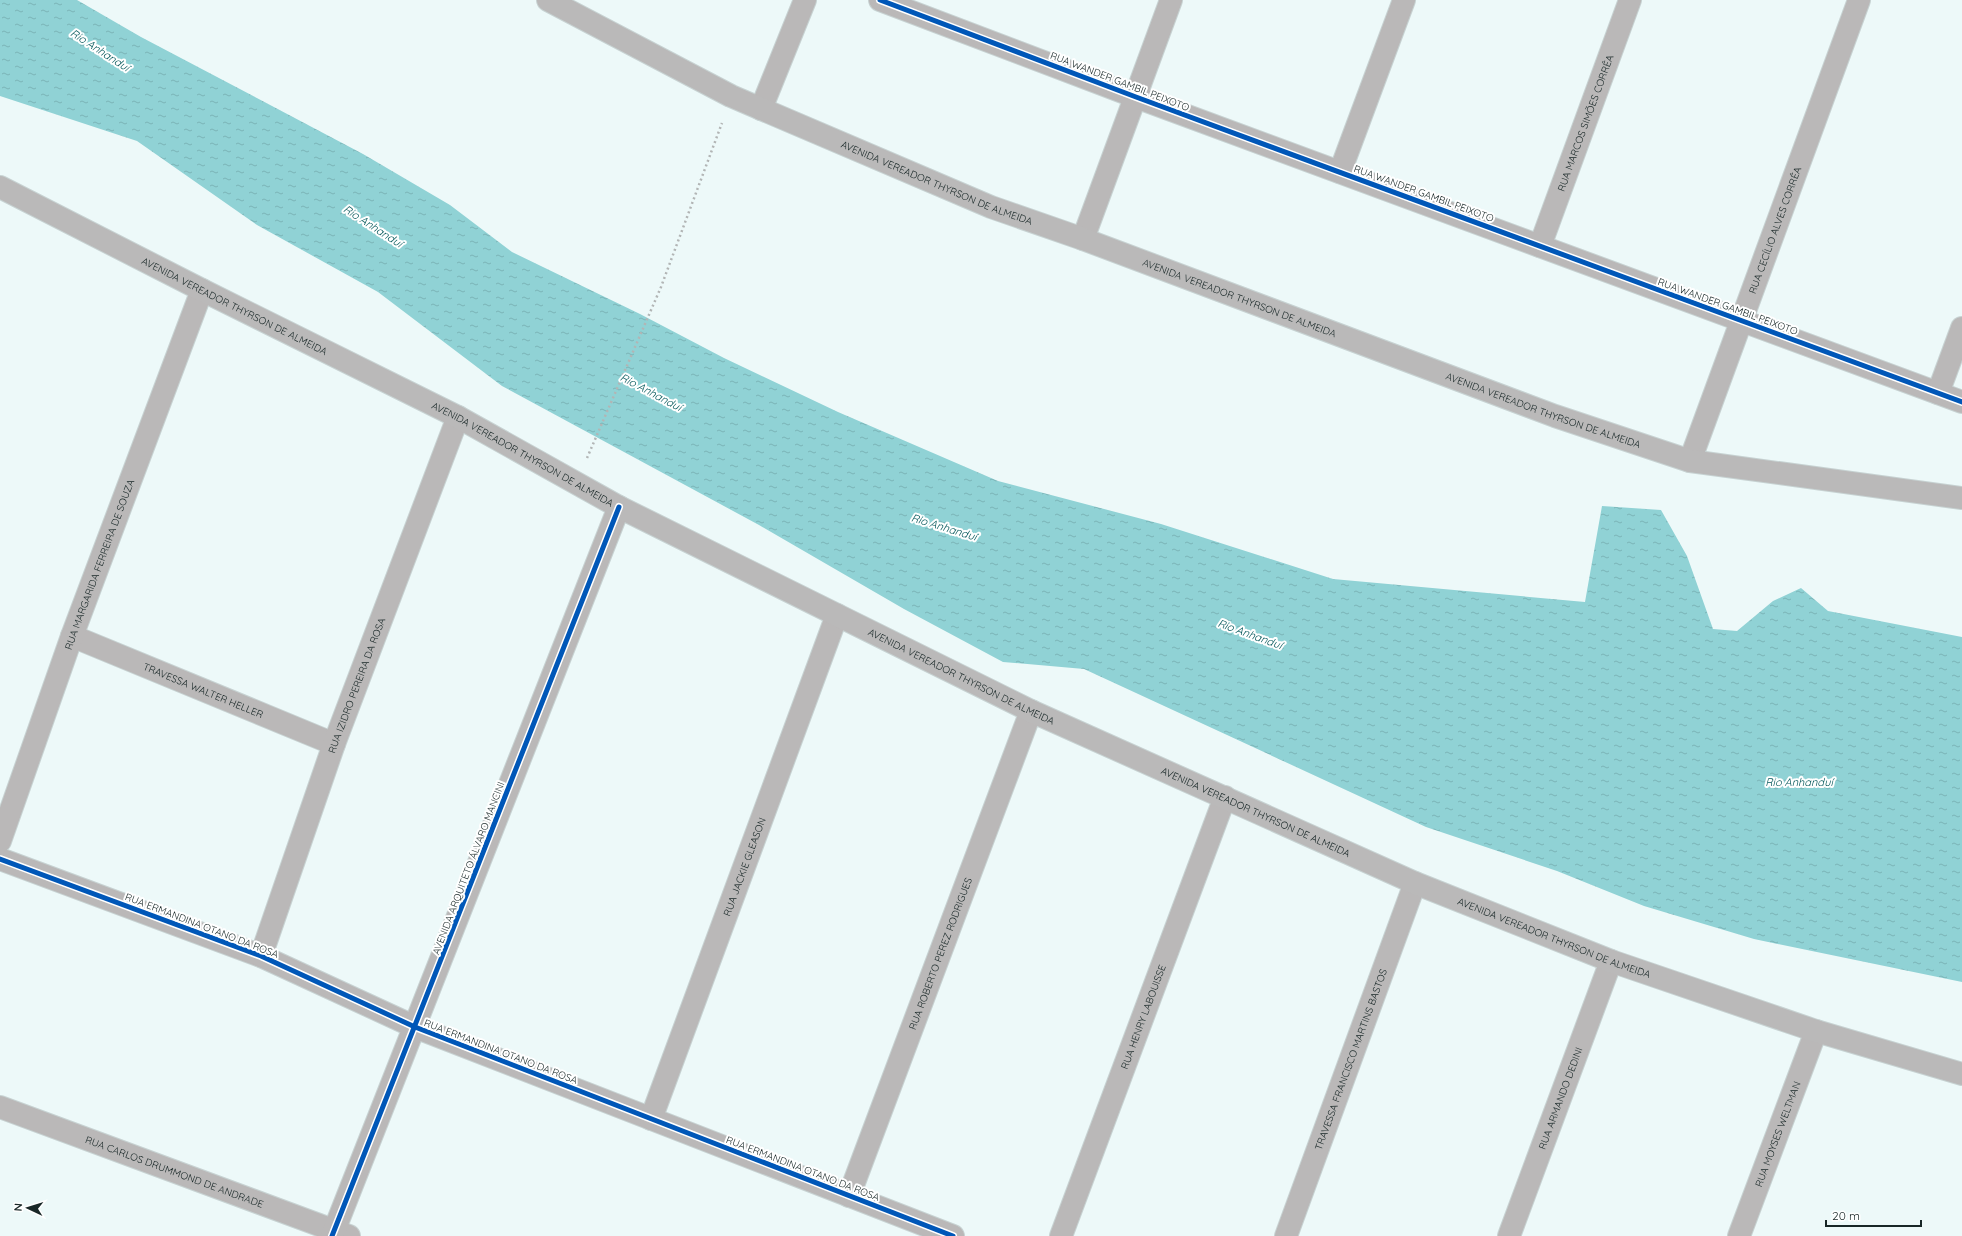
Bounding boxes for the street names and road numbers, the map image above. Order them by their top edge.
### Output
street label: RUA WANDER GAMBIL PEIXOTO [1048,49,1192,114]
street label: RUA MARCOS SIMÕES CORRÊA [1555,52,1617,193]
street label: AVENIDA VEREADOR THYRSON DE ALMEIDA [839,138,1035,228]
street label: RUA WANDER GAMBIL PEIXOTO [1352,162,1496,225]
street label: RUA CECÍLIO ALVES CORRÊA [1746,164,1805,295]
street label: AVENIDA VEREADOR THYRSON DE ALMEIDA [139,254,330,358]
street label: AVENIDA VEREADOR THYRSON DE ALMEIDA [1141,256,1339,341]
street label: RUA WANDER GAMBIL PEIXOTO [1656,275,1800,338]
street label: AVENIDA VEREADOR THYRSON DE ALMEIDA [1444,370,1643,451]
street label: AVENIDA VEREADOR THYRSON DE ALMEIDA [429,399,616,510]
street label: RUA MARGARIDA FERREIRA DE SOUZA [62,477,138,651]
street label: RUA IZIDRO PEREIRA DA ROSA [325,615,388,755]
street label: AVENIDA VEREADOR THYRSON DE ALMEIDA [866,625,1057,728]
street label: TRAVESSA WALTER HELLER [141,660,265,721]
street label: AVENIDA VEREADOR THYRSON DE ALMEIDA [1159,764,1353,860]
street label: AVENIDA ARQUITETO ÁLVARO MANCINI [429,780,508,957]
street label: RUA JACKIE GLEASON [720,816,769,918]
street label: RUA ROBERTO PEREZ RODRIGUES [906,875,975,1032]
street label: RUA ERMANDINA OTANO DA ROSA [123,890,281,961]
street label: AVENIDA VEREADOR THYRSON DE ALMEIDA [1456,895,1653,981]
street label: RUA HENRY LABOUISSE [1118,963,1169,1071]
street label: TRAVESSA FRANCISCO MARTINS BASTOS [1312,967,1390,1152]
street label: RUA ERMANDINA OTANO DA ROSA [422,1016,580,1087]
street label: RUA ARMANDO DEDINI [1536,1045,1585,1151]
street label: RUA MOYSES WELTMAN [1752,1080,1804,1189]
street label: RUA CARLOS DRUMMOND DE ANDRADE [83,1133,265,1211]
street label: RUA ERMANDINA OTANO DA ROSA [724,1133,882,1204]

